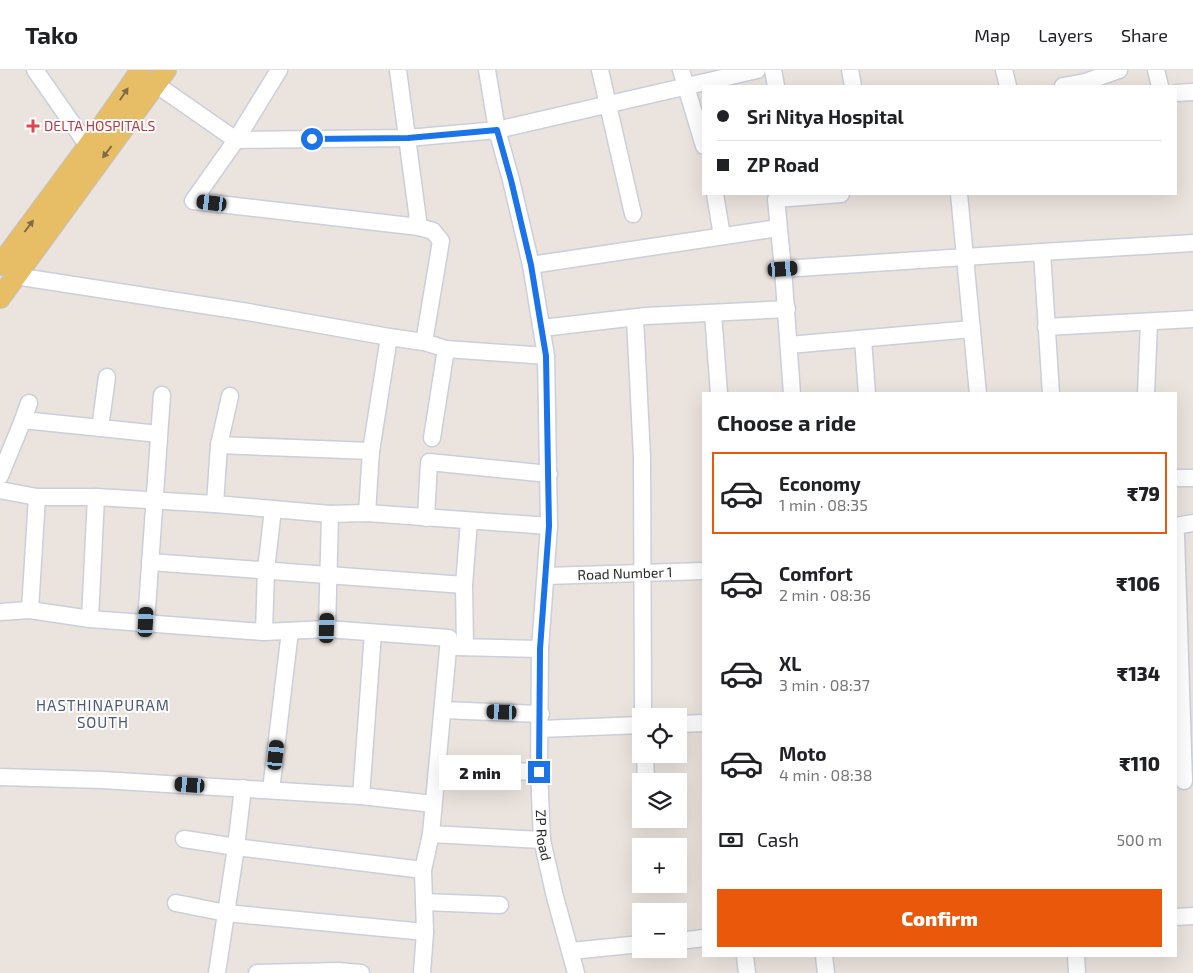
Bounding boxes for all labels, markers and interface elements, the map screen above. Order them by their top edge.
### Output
text: Tako [25,20,78,49]
text: Map [974,24,1010,46]
text: Layers [1038,24,1093,46]
text: Share [1121,24,1168,46]
one-way arrow [119,87,129,101]
text: Sri Nitya Hospital [747,105,904,128]
place label: DELTA HOSPITALS [44,117,155,134]
marker: DELTA HOSPITALS [26,119,40,133]
route start [301,128,323,150]
one-way arrow [102,145,112,159]
text: ZP Road [747,153,819,176]
car [196,194,227,212]
one-way arrow [24,219,34,233]
car [767,260,798,278]
text: Choose a ride [717,409,856,435]
icon: car [719,471,764,516]
text: Economy [779,472,861,495]
text: ₹79 [1127,482,1160,505]
text: 1 min · 08:35 [779,495,868,514]
icon: car [719,561,764,606]
text: Comfort [779,562,853,585]
street label: Road Number 1 [577,563,673,583]
text: ₹106 [1116,572,1160,595]
text: 2 min · 08:36 [779,585,871,604]
car [137,607,154,637]
car [318,613,335,643]
icon: car [719,651,764,696]
text: XL [779,652,801,675]
text: ₹134 [1117,662,1160,685]
text: 3 min · 08:37 [779,675,870,694]
district label: HASTHINAPURAM SOUTH [36,696,170,731]
car [486,704,517,720]
map controls [632,708,687,958]
button: locate [632,708,687,763]
car [266,739,285,771]
icon: car [719,741,764,786]
text: Moto [779,742,827,765]
text: ₹110 [1119,752,1160,775]
callout: 2 min [439,754,522,790]
route end [528,761,550,783]
text: 2 min [459,763,501,782]
text: 4 min · 08:38 [779,765,872,784]
button: layers [632,773,687,828]
car [174,776,205,794]
street label: ZP Road [533,809,555,862]
icon: cash [717,826,745,854]
text: Cash [757,828,799,851]
text: 500 m [1117,830,1162,849]
button: + [632,838,687,893]
button: Confirm [717,889,1162,947]
button: − [632,903,687,958]

